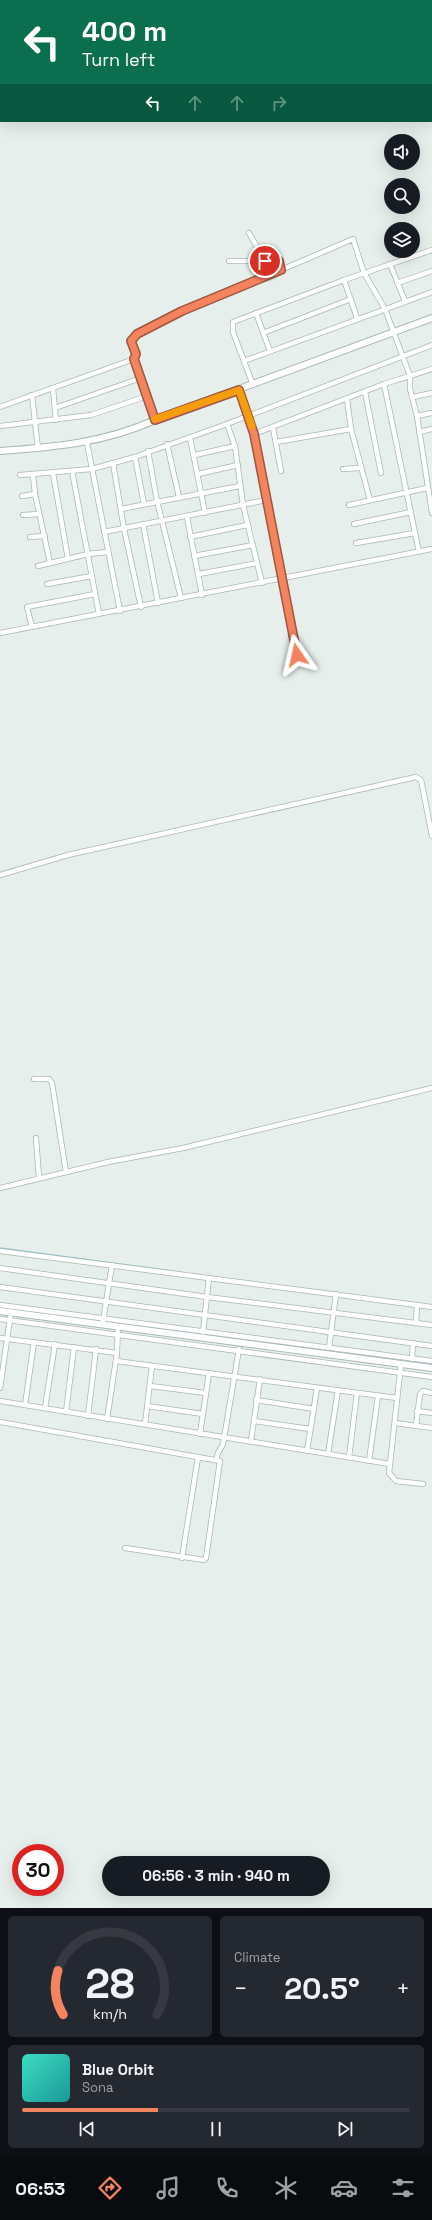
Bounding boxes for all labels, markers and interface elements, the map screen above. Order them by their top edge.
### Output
text: 400 m [82,13,167,49]
icon: left [16,16,68,68]
text: Turn left [82,48,155,71]
icon: left [142,92,164,114]
icon: ahead [184,92,206,114]
icon: ahead [226,92,248,114]
icon: right [268,92,290,114]
map controls [384,134,420,258]
button: sound [384,134,420,170]
button: search [384,178,420,214]
button: layers [384,222,420,258]
pin [248,244,282,278]
icon: arrive [254,250,276,272]
position arrow [276,634,318,676]
speed limit sign: 30 [12,1844,64,1896]
text: 06:56 · 3 min · 940 m [142,1866,290,1885]
text: Climate [234,1949,280,1966]
text: 28 [85,1956,135,2009]
text: 20.5° [284,1969,360,2008]
text: − [234,1974,248,2002]
text: + [396,1974,410,2002]
text: km/h [93,2004,127,2022]
text: Blue Orbit [82,2060,154,2079]
text: Sona [82,2079,113,2096]
icon: previous [76,2118,98,2140]
icon: pause [205,2118,227,2140]
icon: next [334,2118,356,2140]
icon: directions [96,2174,124,2202]
icon: music [154,2174,182,2202]
icon: phone [213,2174,241,2202]
icon: climate [272,2174,300,2202]
icon: car [330,2174,358,2202]
icon: filters [389,2174,417,2202]
text: 06:53 [15,2177,65,2200]

